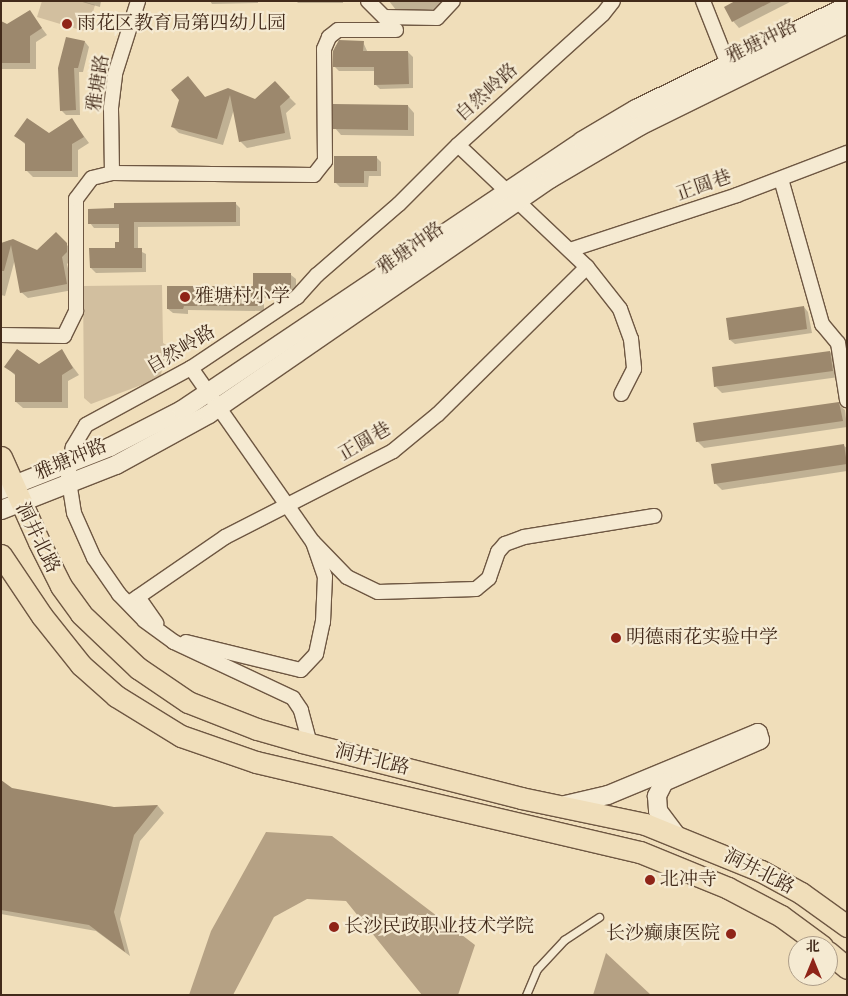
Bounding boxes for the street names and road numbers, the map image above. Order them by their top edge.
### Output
street label: 雅塘冲路 [723,15,801,69]
street label: 雅塘路 [83,53,115,113]
street label: 自然岭路 [451,59,523,127]
street label: 正圆巷 [673,166,735,206]
street label: 雅塘冲路 [373,218,449,280]
street label: 自然岭路 [143,321,219,379]
street label: 正圆巷 [335,418,395,466]
street label: 雅塘冲路 [32,435,110,485]
street label: 洞井北路 [10,499,64,577]
street label: 洞井北路 [332,740,412,780]
street label: 洞井北路 [720,845,798,899]

